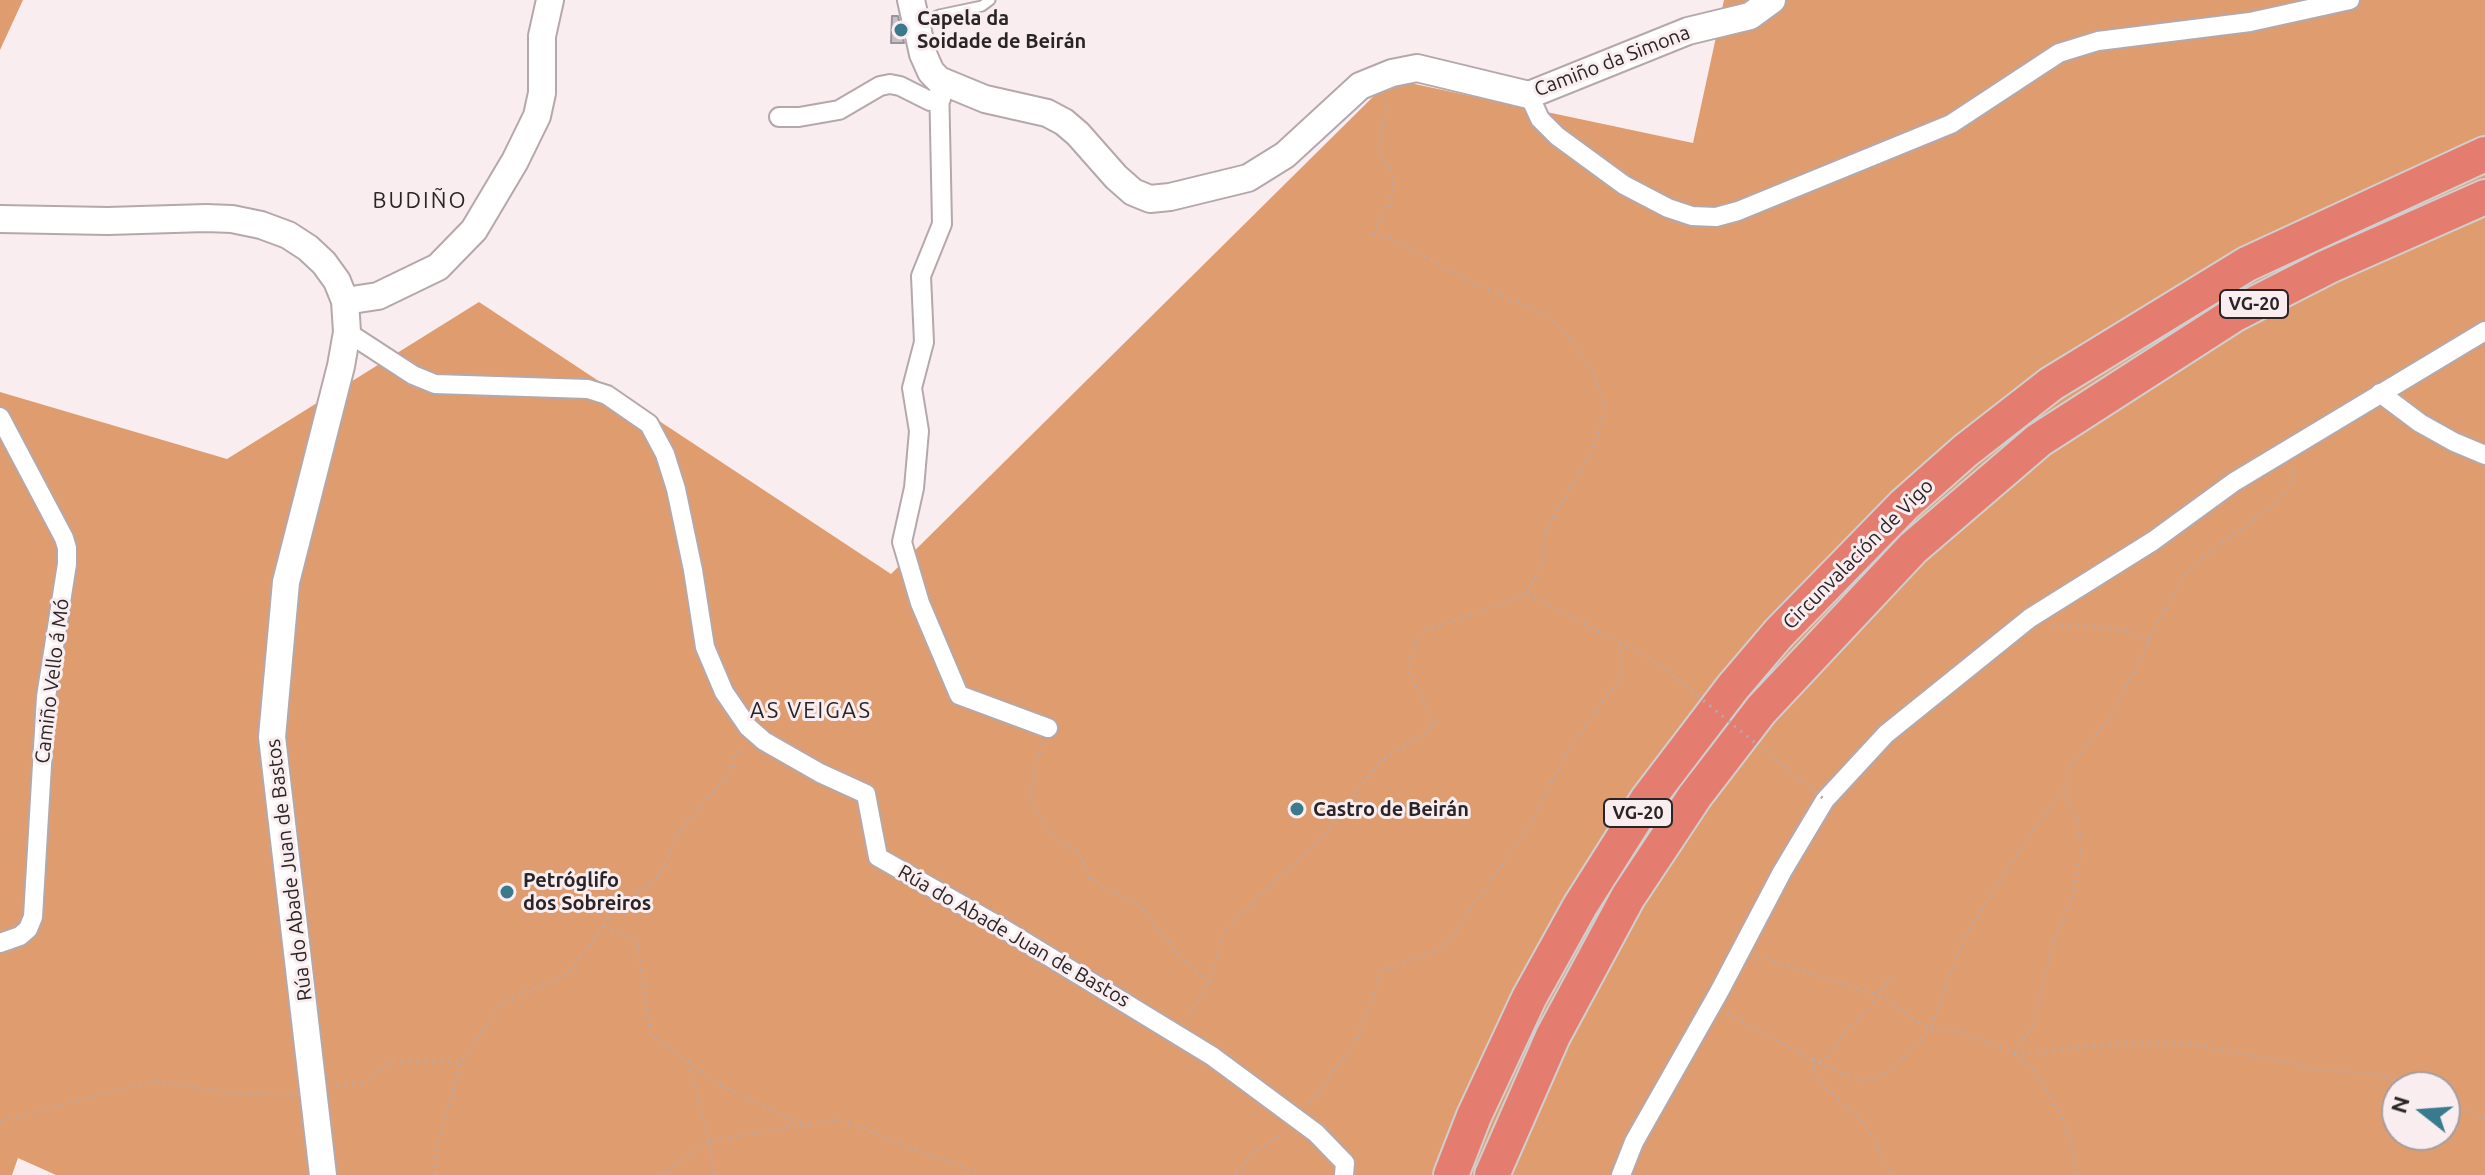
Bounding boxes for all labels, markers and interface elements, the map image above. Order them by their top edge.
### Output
place label: Capela da Soidade de Beirán [917,6,1086,53]
street label: Camiño da Simona [1531,20,1693,102]
marker: Capela da Soidade de Beirán [892,21,910,39]
district label: BUDIÑO [373,188,467,214]
road number: VG-20 [2220,290,2288,318]
street label: Circunvalación de Vigo [1778,474,1938,634]
street label: Camiño Vello á Mó [30,597,74,765]
district label: AS VEIGAS [750,698,872,724]
street label: Rúa do Abade Juan de Bastos [261,738,317,1002]
place label: Castro de Beirán [1313,797,1469,821]
road number: VG-20 [1604,799,1672,827]
marker: Castro de Beirán [1288,800,1306,818]
street label: Rúa do Abade Juan de Bastos [894,860,1134,1012]
place label: Petróglifo dos Sobreiros [523,868,651,915]
marker: Petróglifo dos Sobreiros [498,883,516,901]
north arrow [2381,1071,2461,1151]
text: N [2385,1093,2414,1116]

